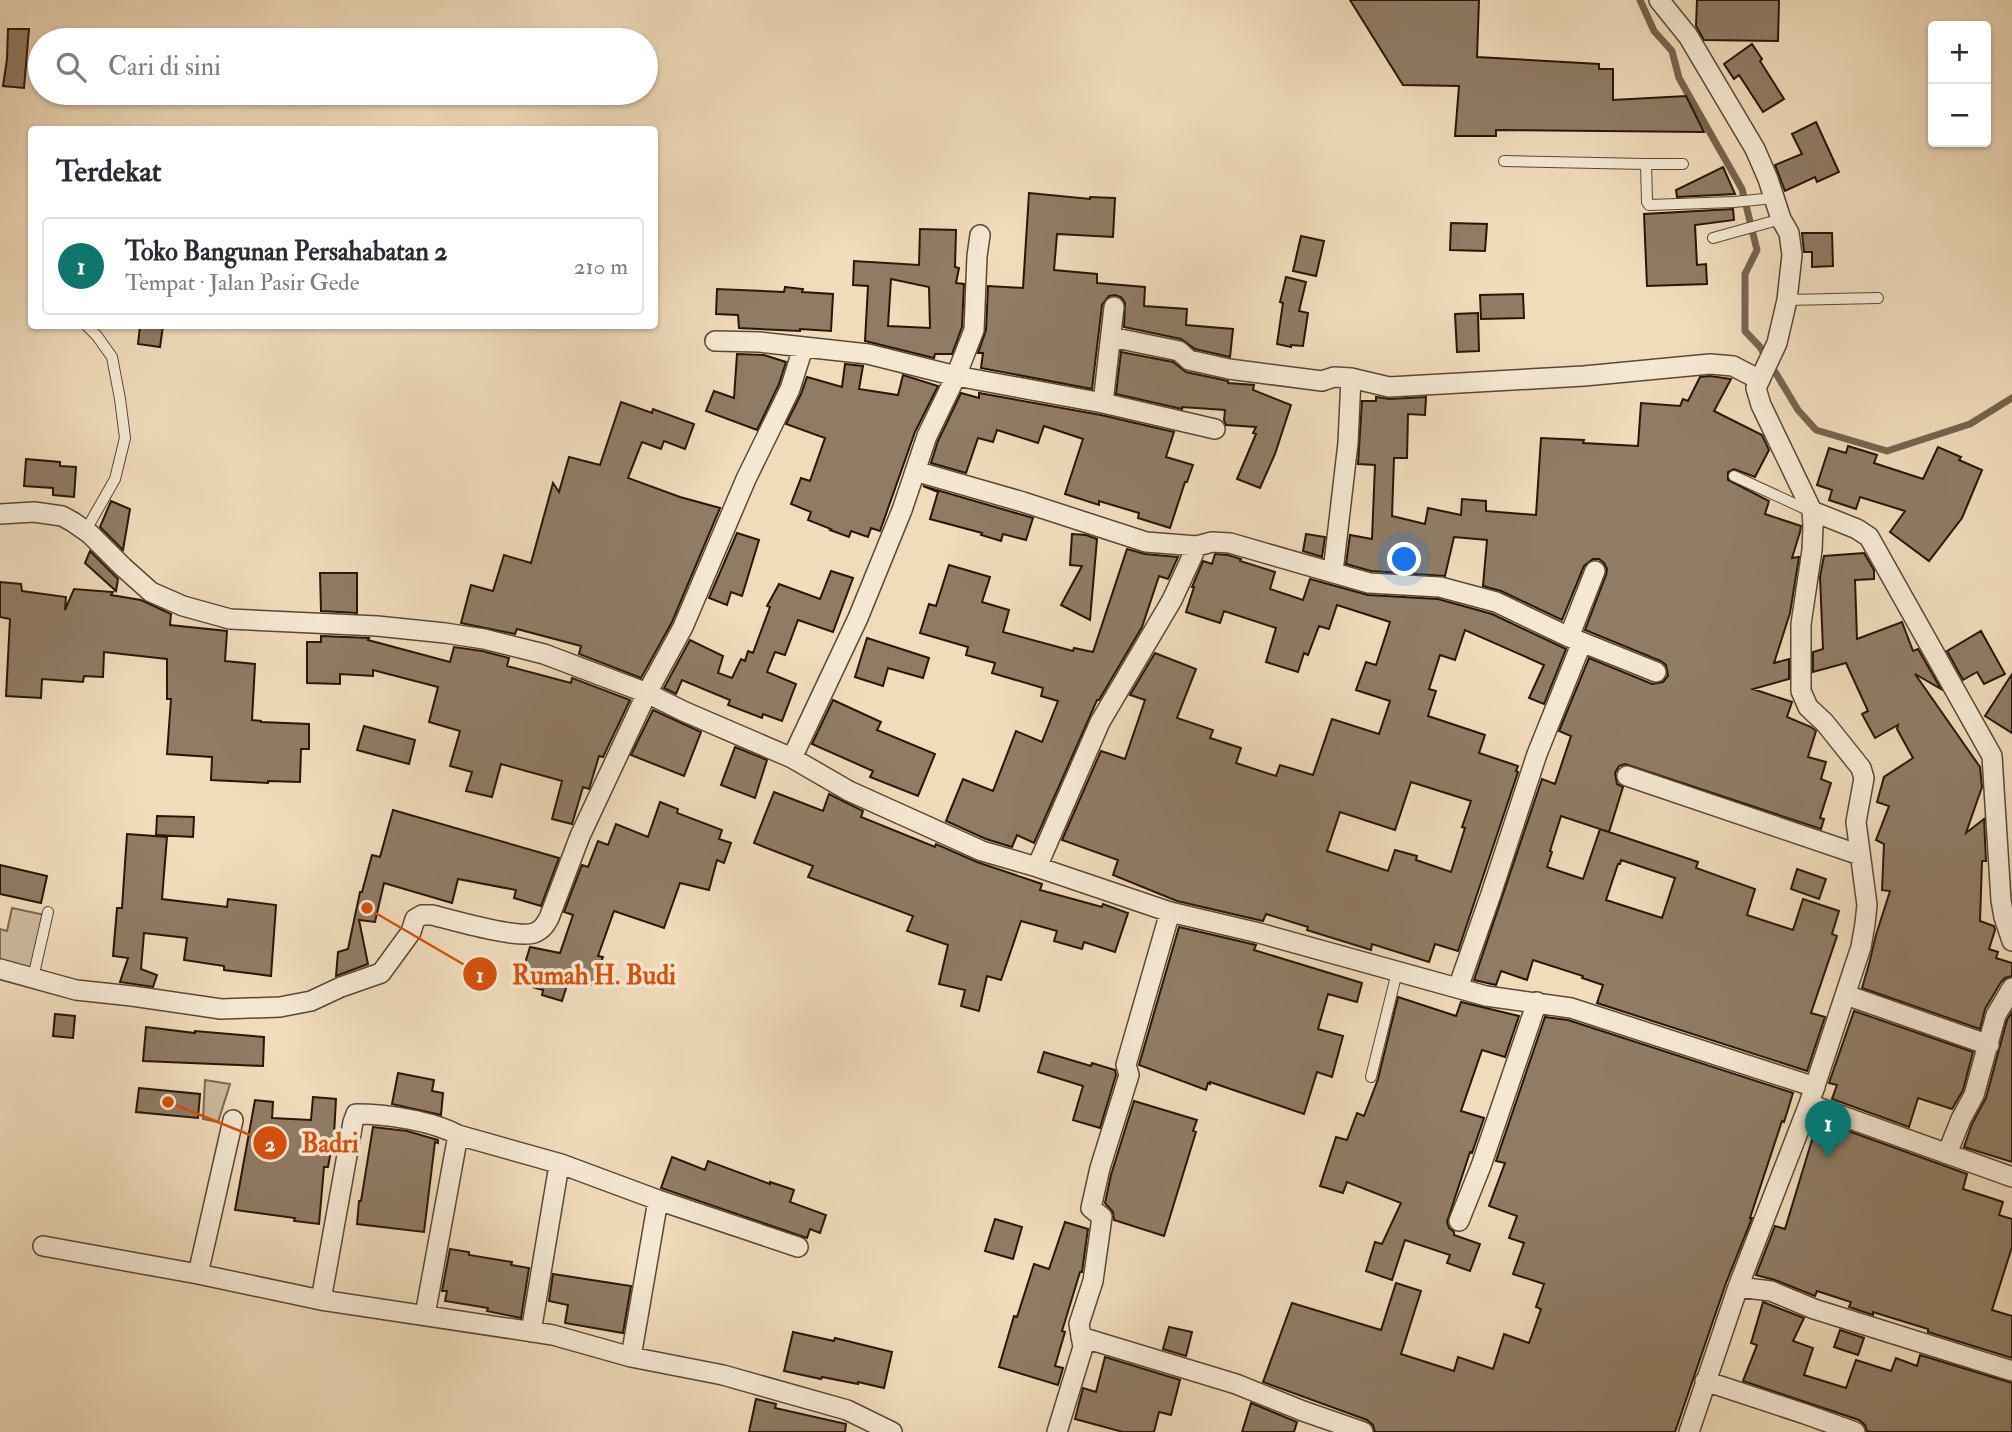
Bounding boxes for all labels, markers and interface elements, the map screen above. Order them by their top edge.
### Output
map controls [1928,21,1991,147]
button: + [1928,21,1991,84]
search box [28,28,658,105]
icon: search [52,48,90,86]
text: Cari di sini [108,51,221,83]
button: − [1928,84,1991,147]
text: Terdekat [56,153,161,190]
text: Toko Bangunan Persahabatan 2 [125,236,448,268]
text: 1 [77,252,85,281]
text: 210 m [574,252,628,281]
text: Tempat · Jalan Pasir Gede [125,268,359,297]
your location [1387,542,1421,576]
callout: Rumah H. Budi [463,951,690,998]
text: Rumah H. Budi [512,960,676,992]
text: 1 [476,962,484,989]
pin: 1 [1805,1100,1851,1158]
callout: Badri [253,1120,373,1167]
text: Badri [301,1128,359,1160]
text: 2 [265,1131,276,1158]

